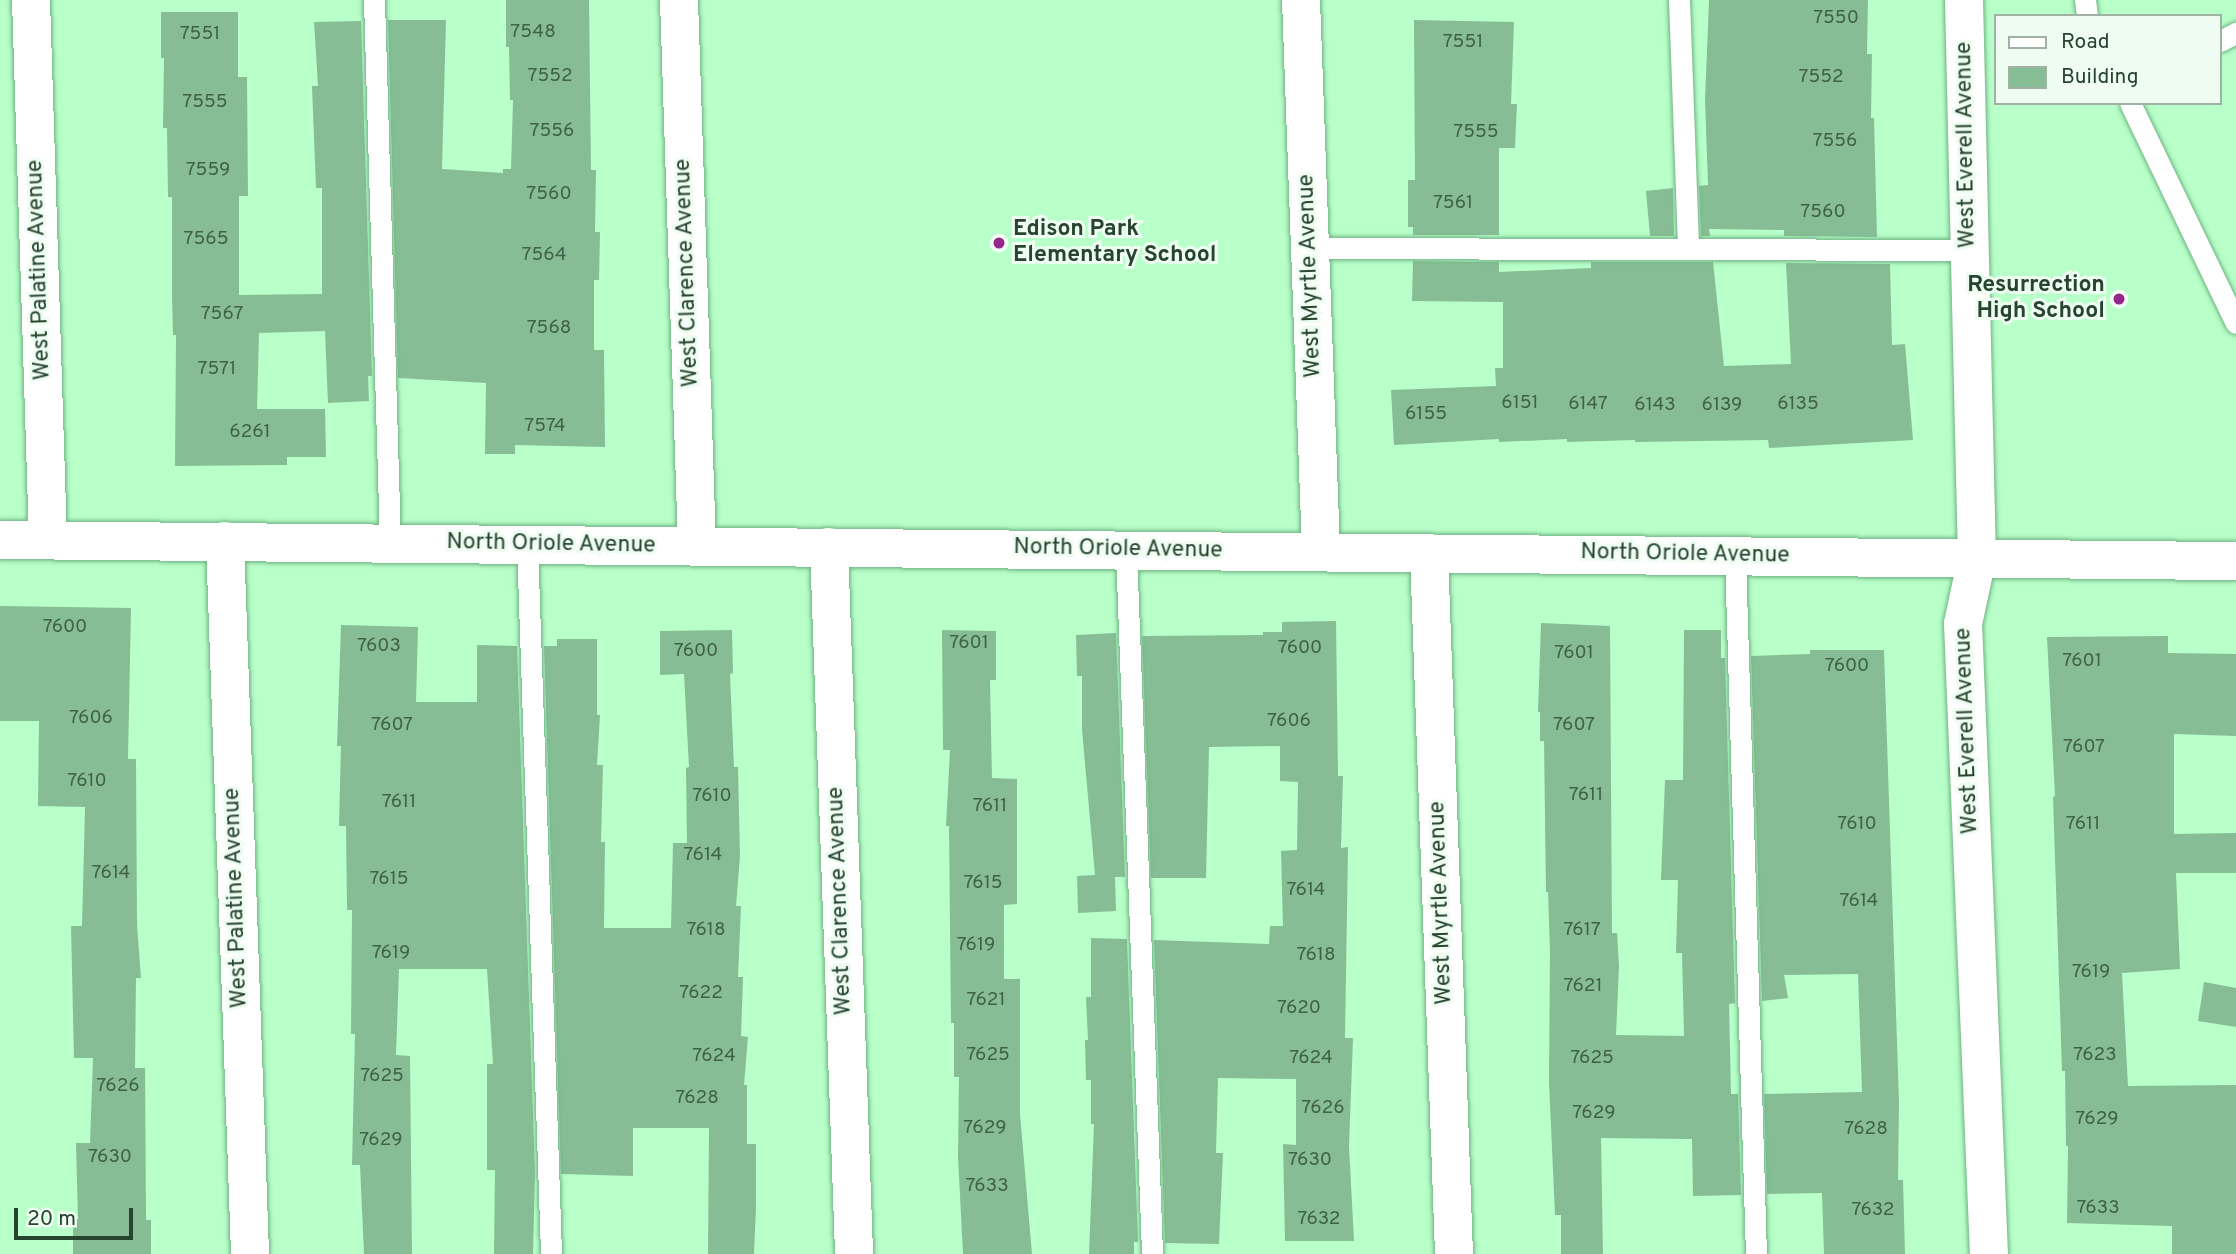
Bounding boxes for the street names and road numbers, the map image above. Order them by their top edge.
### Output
street label: West Everell Avenue [1951,41,1983,249]
street label: West Clarence Avenue [670,158,706,388]
street label: West Palatine Avenue [22,159,58,381]
street label: West Myrtle Avenue [1294,173,1328,379]
street label: North Oriole Avenue [446,529,656,561]
street label: North Oriole Avenue [1013,534,1223,566]
street label: North Oriole Avenue [1580,539,1790,571]
street label: West Everell Avenue [1951,627,1985,835]
street label: West Clarence Avenue [823,786,859,1016]
street label: West Palatine Avenue [219,787,255,1009]
street label: West Myrtle Avenue [1425,800,1459,1006]

